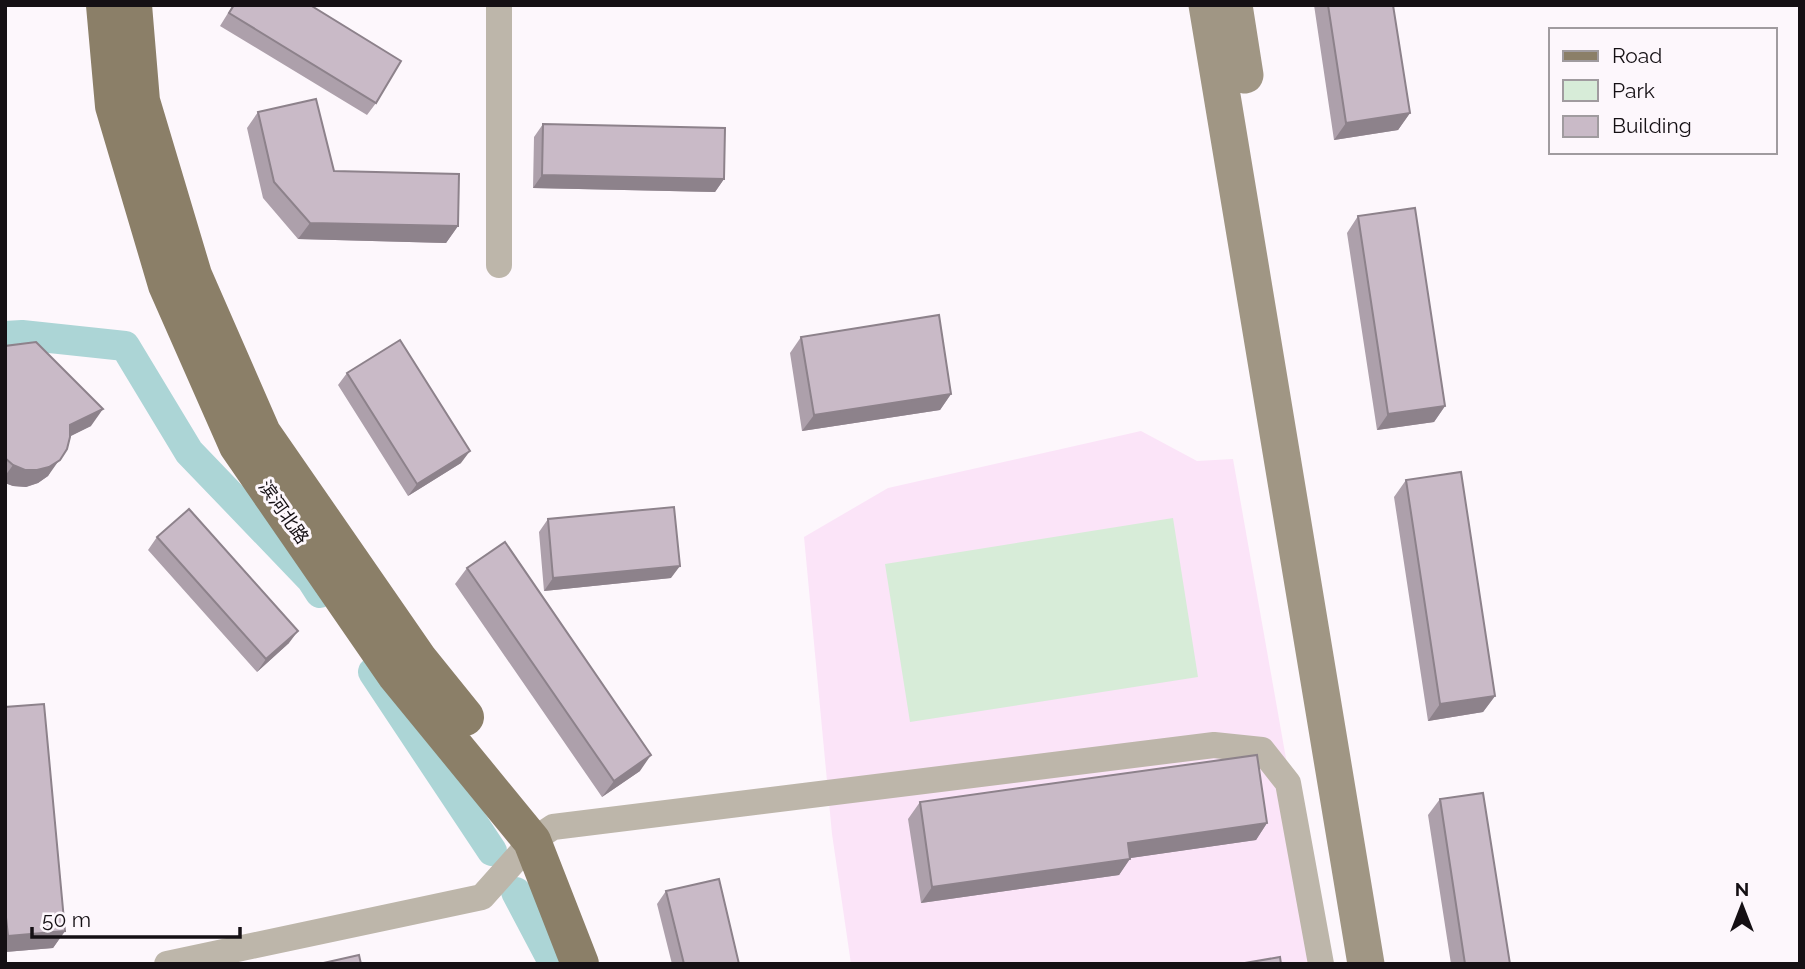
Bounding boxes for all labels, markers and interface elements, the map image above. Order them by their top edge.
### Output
legend [1549,28,1777,154]
text: Road [1612,43,1662,68]
text: Park [1612,78,1655,103]
text: Building [1612,113,1692,138]
street label: 滨河北路 [255,476,313,548]
north arrow [1707,871,1777,941]
text: N [1735,878,1749,900]
scale bar [32,895,240,939]
text: 50 m [42,907,91,932]

